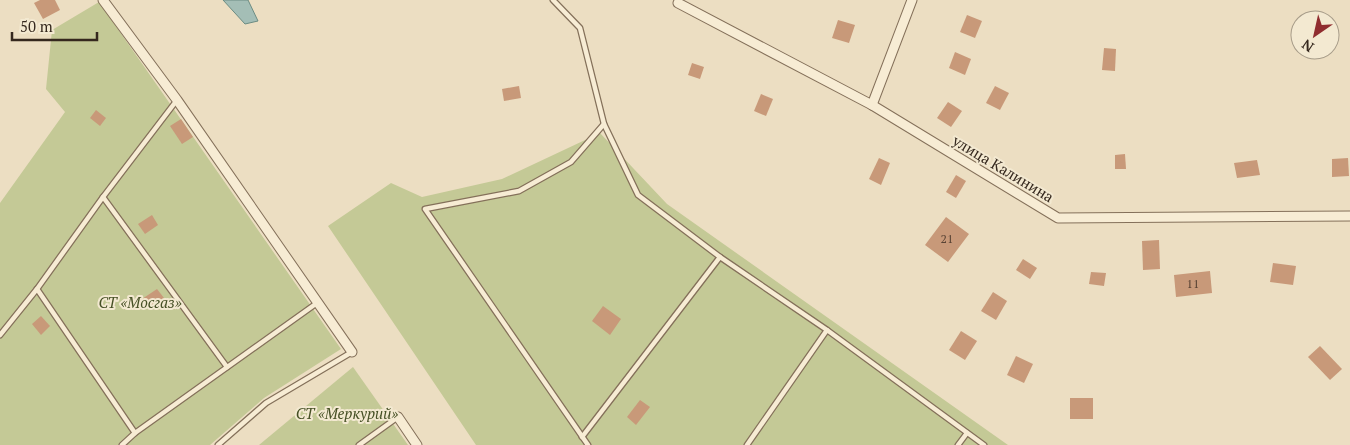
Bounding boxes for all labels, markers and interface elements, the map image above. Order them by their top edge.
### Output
scale bar [12,10,98,42]
north arrow [1290,10,1340,60]
text: 50 m [20,16,53,36]
text: N [1297,35,1317,57]
street label: улица Калинина [948,130,1058,206]
house number: 21 [941,231,953,246]
house number: 11 [1187,276,1199,291]
park label: СТ «Мосгаз» [98,292,182,312]
park label: СТ «Меркурий» [296,403,398,423]

